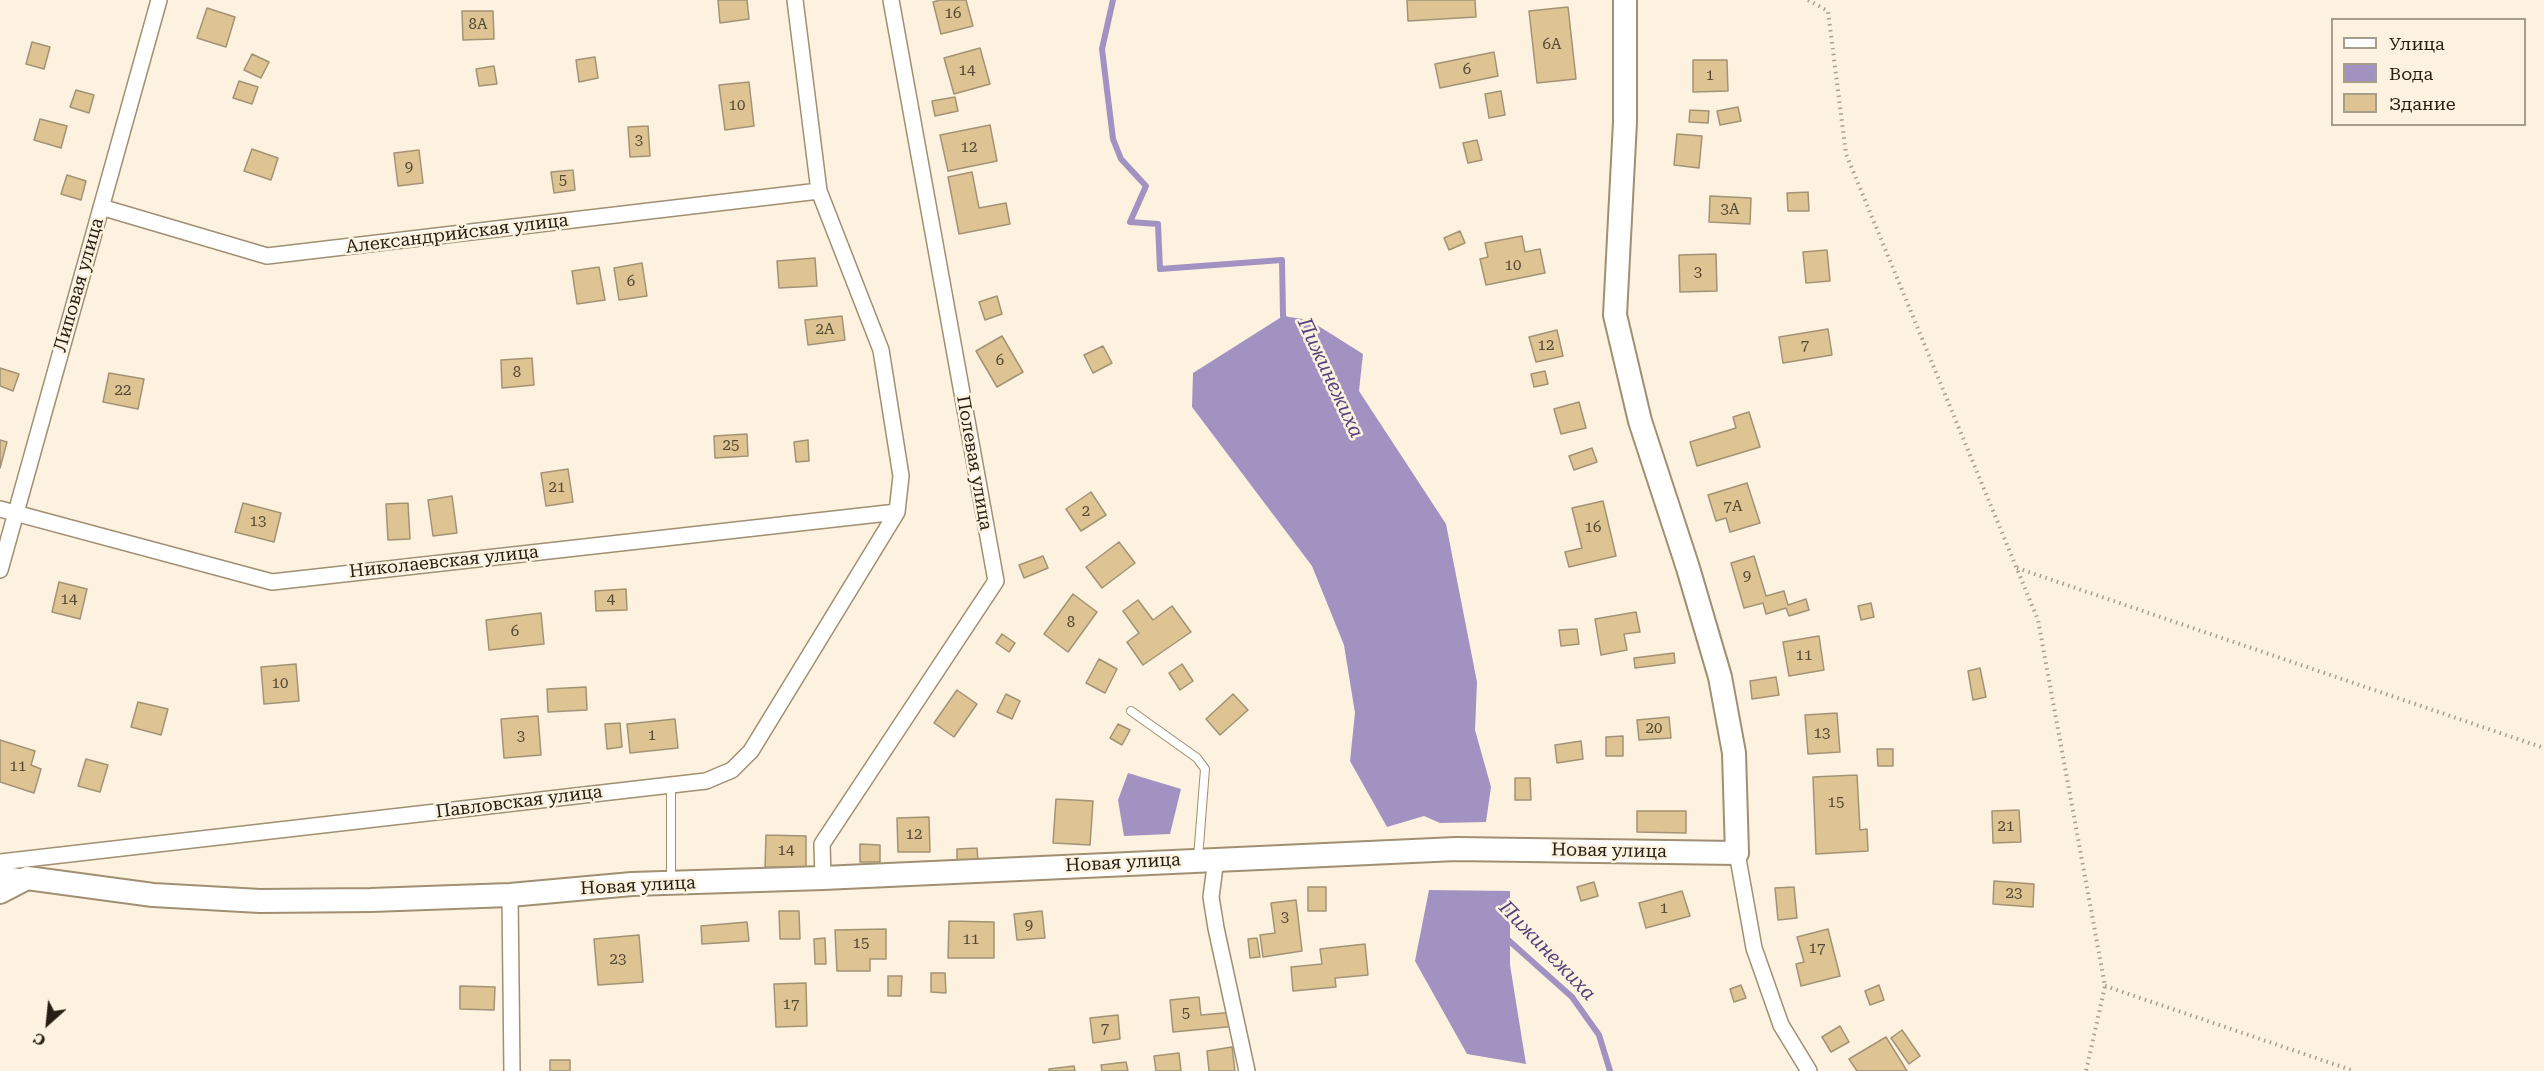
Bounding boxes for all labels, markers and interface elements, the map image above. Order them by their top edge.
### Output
house number: 16 [945,5,961,23]
house number: 8А [469,16,487,34]
legend [2331,18,2526,126]
text: Улица [2389,33,2445,54]
house number: 6А [1543,36,1561,54]
house number: 6 [1463,61,1471,79]
house number: 14 [959,62,975,80]
text: Вода [2389,63,2433,84]
house number: 1 [1706,67,1714,85]
text: Здание [2389,93,2456,114]
house number: 10 [729,97,745,115]
house number: 3 [635,132,643,150]
house number: 12 [961,139,977,157]
house number: 9 [405,159,413,177]
house number: 5 [559,172,567,190]
house number: 3А [1721,201,1739,219]
street label: Александрийская улица [344,210,570,258]
street label: Липовая улица [50,215,108,355]
house number: 10 [1505,257,1521,275]
house number: 3 [1694,264,1702,282]
house number: 6 [627,273,635,291]
water label: Пижинежиха [1292,314,1368,442]
house number: 2А [816,321,834,339]
house number: 12 [1538,337,1554,355]
house number: 7 [1801,337,1809,355]
house number: 6 [996,352,1004,370]
house number: 8 [513,364,521,382]
house number: 22 [115,382,131,400]
street label: Полевая улица [952,394,996,532]
house number: 25 [723,437,739,455]
house number: 21 [549,479,565,497]
house number: 7А [1724,498,1742,516]
house number: 2 [1082,503,1090,521]
house number: 13 [250,513,266,531]
house number: 16 [1585,519,1601,537]
street label: Николаевская улица [348,541,540,583]
house number: 9 [1743,568,1751,586]
house number: 14 [61,591,77,609]
house number: 4 [607,591,615,609]
house number: 8 [1067,614,1075,632]
house number: 6 [511,623,519,641]
house number: 11 [1796,647,1812,665]
house number: 10 [272,675,288,693]
house number: 20 [1646,720,1662,738]
house number: 13 [1814,725,1830,743]
house number: 1 [648,727,656,745]
house number: 3 [517,728,525,746]
house number: 11 [10,758,26,776]
street label: Павловская улица [434,781,604,823]
house number: 15 [1828,794,1844,812]
house number: 21 [1998,818,2014,836]
house number: 12 [906,826,922,844]
street label: Новая улица [1551,839,1667,863]
house number: 14 [778,842,794,860]
street label: Новая улица [1065,849,1181,877]
street label: Новая улица [580,872,696,900]
house number: 23 [2006,885,2022,903]
water label: Пижинежиха [1493,896,1601,1006]
house number: 1 [1660,900,1668,918]
house number: 3 [1281,909,1289,927]
house number: 9 [1025,917,1033,935]
house number: 11 [963,931,979,949]
house number: 15 [853,935,869,953]
house number: 17 [1809,940,1825,958]
house number: 23 [610,951,626,969]
north arrow [18,993,78,1053]
house number: 17 [783,996,799,1014]
house number: 5 [1182,1005,1190,1023]
house number: 7 [1101,1020,1109,1038]
text: С [30,1028,49,1050]

